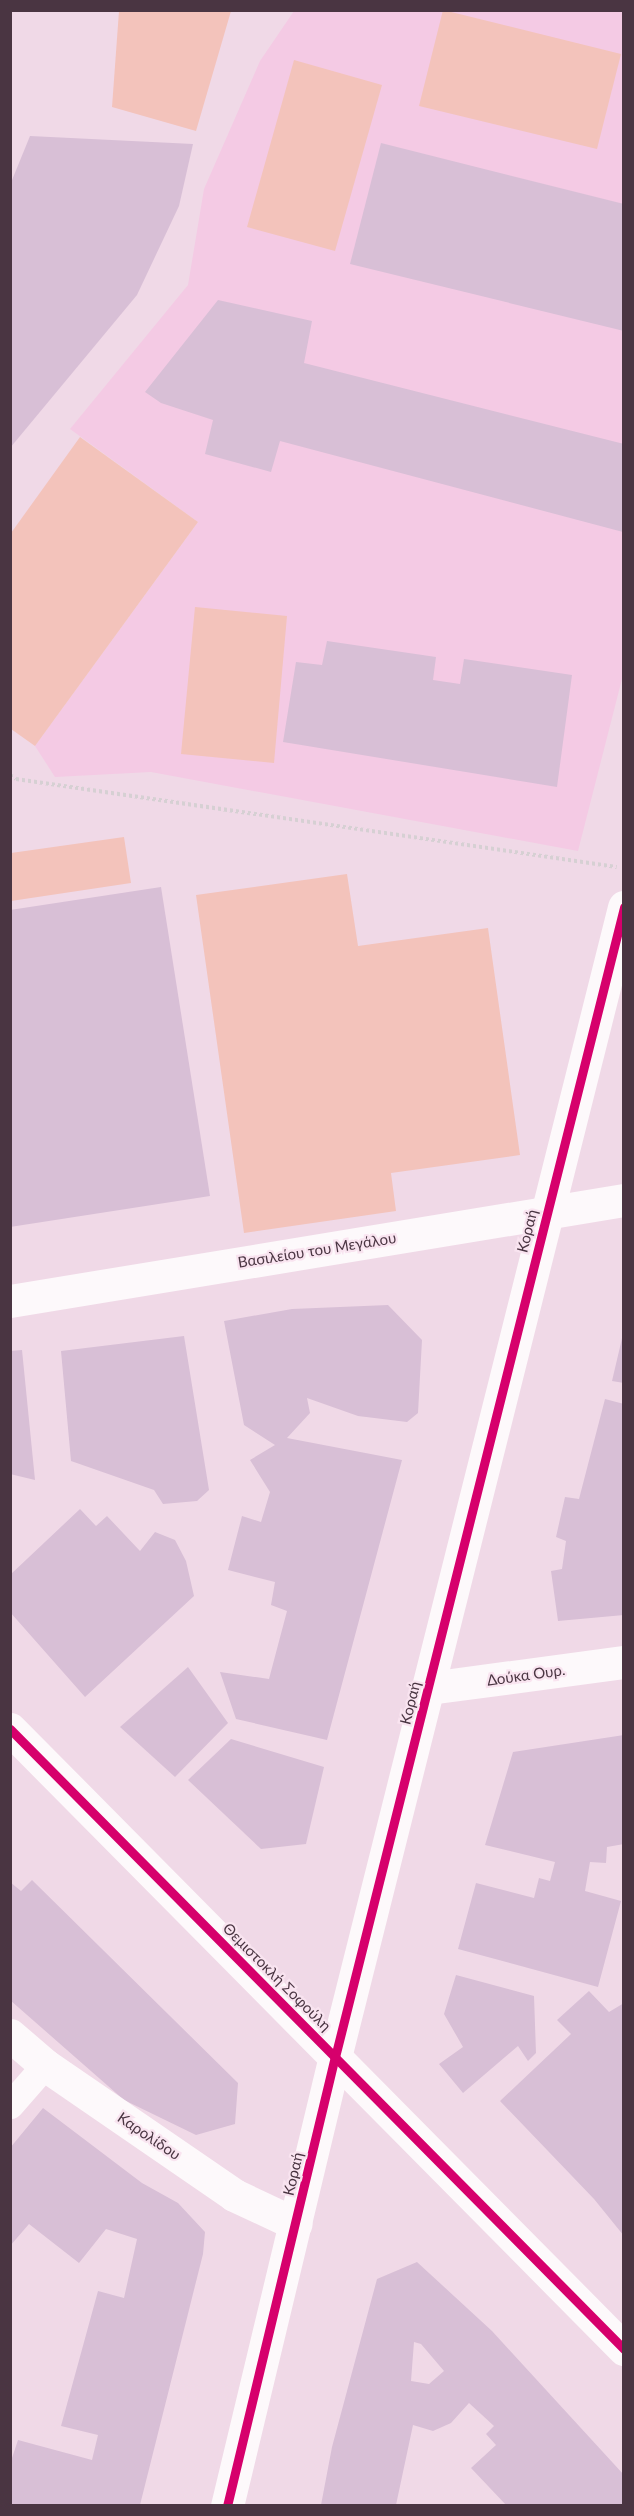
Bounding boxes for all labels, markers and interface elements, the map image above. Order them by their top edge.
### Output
street label: Κοραή [513,1208,541,1254]
street label: Βασιλείου του Μεγάλου [237,1229,397,1271]
street label: Δούκα Ουρ. [486,1661,566,1689]
street label: Κοραή [396,1680,424,1726]
street label: Θεμιστοκλή Σοφούλη [219,1919,335,2035]
street label: Καρολίδου [114,2108,184,2164]
street label: Κοραή [279,2151,307,2197]

